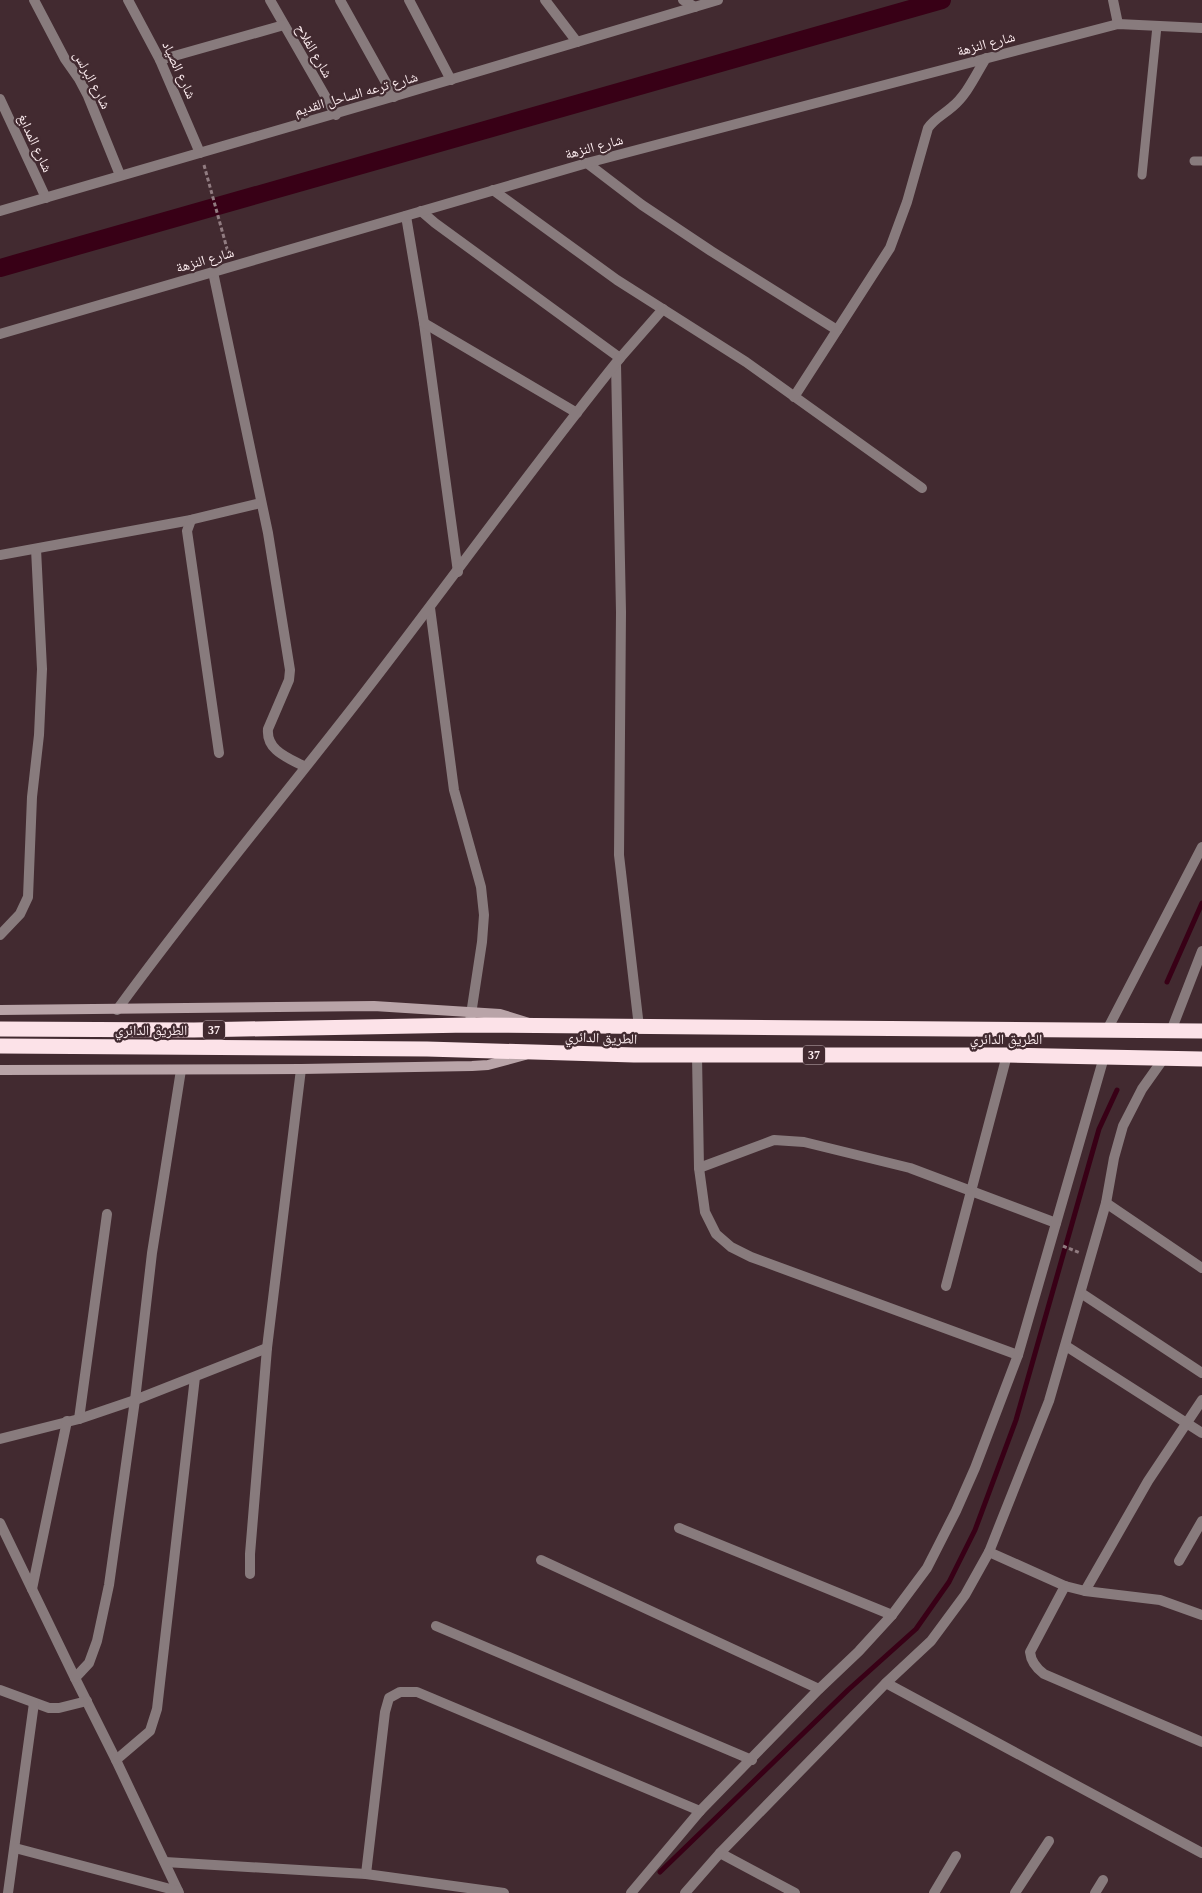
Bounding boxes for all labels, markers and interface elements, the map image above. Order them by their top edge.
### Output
street label: شارع الفلاح [291,22,335,81]
street label: شارع النزهة [955,29,1017,61]
street label: شارع الصياد [157,39,199,102]
street label: شارع البرلس [69,49,113,112]
street label: شارع ترعه الساحل القديم [292,69,420,121]
street label: شارع المدابغ [13,111,55,175]
street label: شارع النزهة [563,132,625,164]
street label: شارع النزهة [174,245,236,277]
road number: 37 [203,1020,225,1040]
street label: الطريق الدائري [115,1023,187,1041]
street label: الطريق الدائري [564,1029,637,1050]
street label: الطريق الدائري [970,1032,1042,1050]
road number: 37 [803,1046,825,1064]

